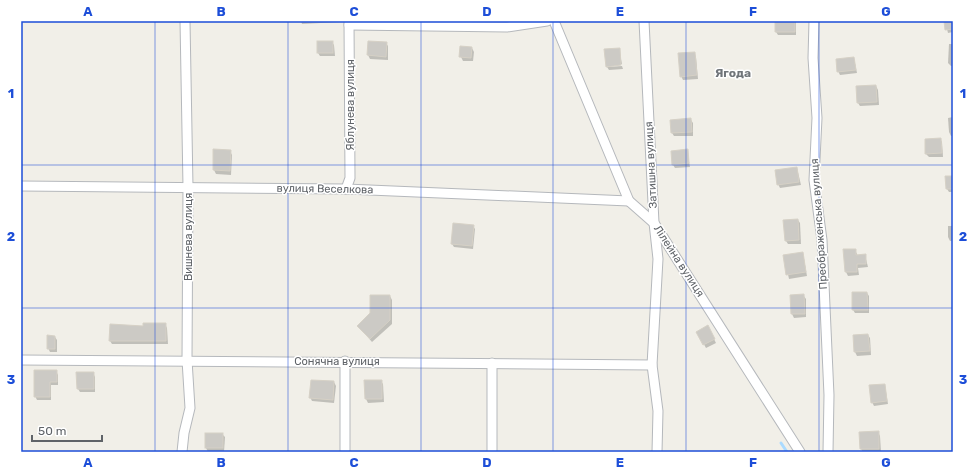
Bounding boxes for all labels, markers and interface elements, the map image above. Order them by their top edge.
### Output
text: A [83,4,93,19]
text: B [216,4,226,19]
text: C [349,4,359,19]
text: D [482,4,492,19]
text: E [616,4,624,19]
text: F [749,4,757,19]
text: G [881,4,891,19]
street label: Яблунева вулиця [344,59,357,151]
district label: Ягода [715,66,751,80]
text: 1 [8,86,14,101]
text: 1 [960,86,966,101]
street label: Затишна вулиця [642,121,660,209]
street label: Преображенська вулиця [808,158,830,290]
street label: вулиця Веселкова [277,182,373,196]
street label: Вишнева вулиця [182,193,195,281]
street label: Лілейна вулиця [651,223,707,299]
text: 2 [7,229,15,244]
text: 2 [959,229,967,244]
street label: Сонячна вулиця [294,355,380,368]
text: 3 [7,372,16,387]
text: 3 [959,372,968,387]
scale bar [32,417,102,443]
text: 50 m [38,424,66,438]
text: A [83,455,93,470]
text: B [216,455,226,470]
text: C [349,455,359,470]
text: D [482,455,492,470]
text: E [616,455,624,470]
text: F [749,455,757,470]
text: G [881,455,891,470]

